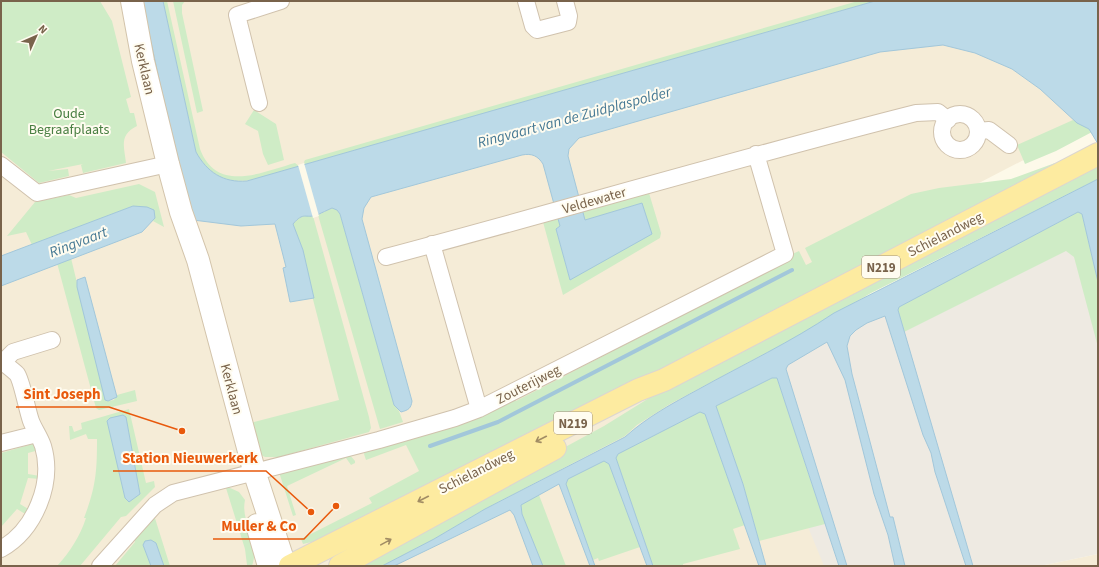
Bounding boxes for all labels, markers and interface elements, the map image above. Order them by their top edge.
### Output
north arrow [16,16,56,56]
text: N [35,21,51,37]
street label: Kerklaan [128,42,160,97]
water label: Ringvaart van de Zuidplaspolder [475,81,674,153]
park label: Oude Begraafplaats [29,104,109,140]
street label: Veldewater [560,182,629,220]
street label: Schielandweg [904,207,986,262]
water label: Ringvaart [46,221,111,263]
road number: N219 [862,256,900,278]
street label: Zouterijweg [493,360,564,410]
street label: Kerklaan [215,362,247,417]
callout: Sint Joseph [16,380,109,407]
text: Sint Joseph [23,384,101,405]
road number: N219 [554,412,592,434]
one-way arrow [535,436,547,443]
callout: Station Nieuwerkerk [113,444,266,471]
street label: Schielandweg [435,444,517,499]
text: Station Nieuwerkerk [122,448,259,469]
one-way arrow [417,496,429,503]
callout: Muller & Co [213,512,304,539]
text: Muller & Co [221,516,297,537]
one-way arrow [380,538,392,545]

